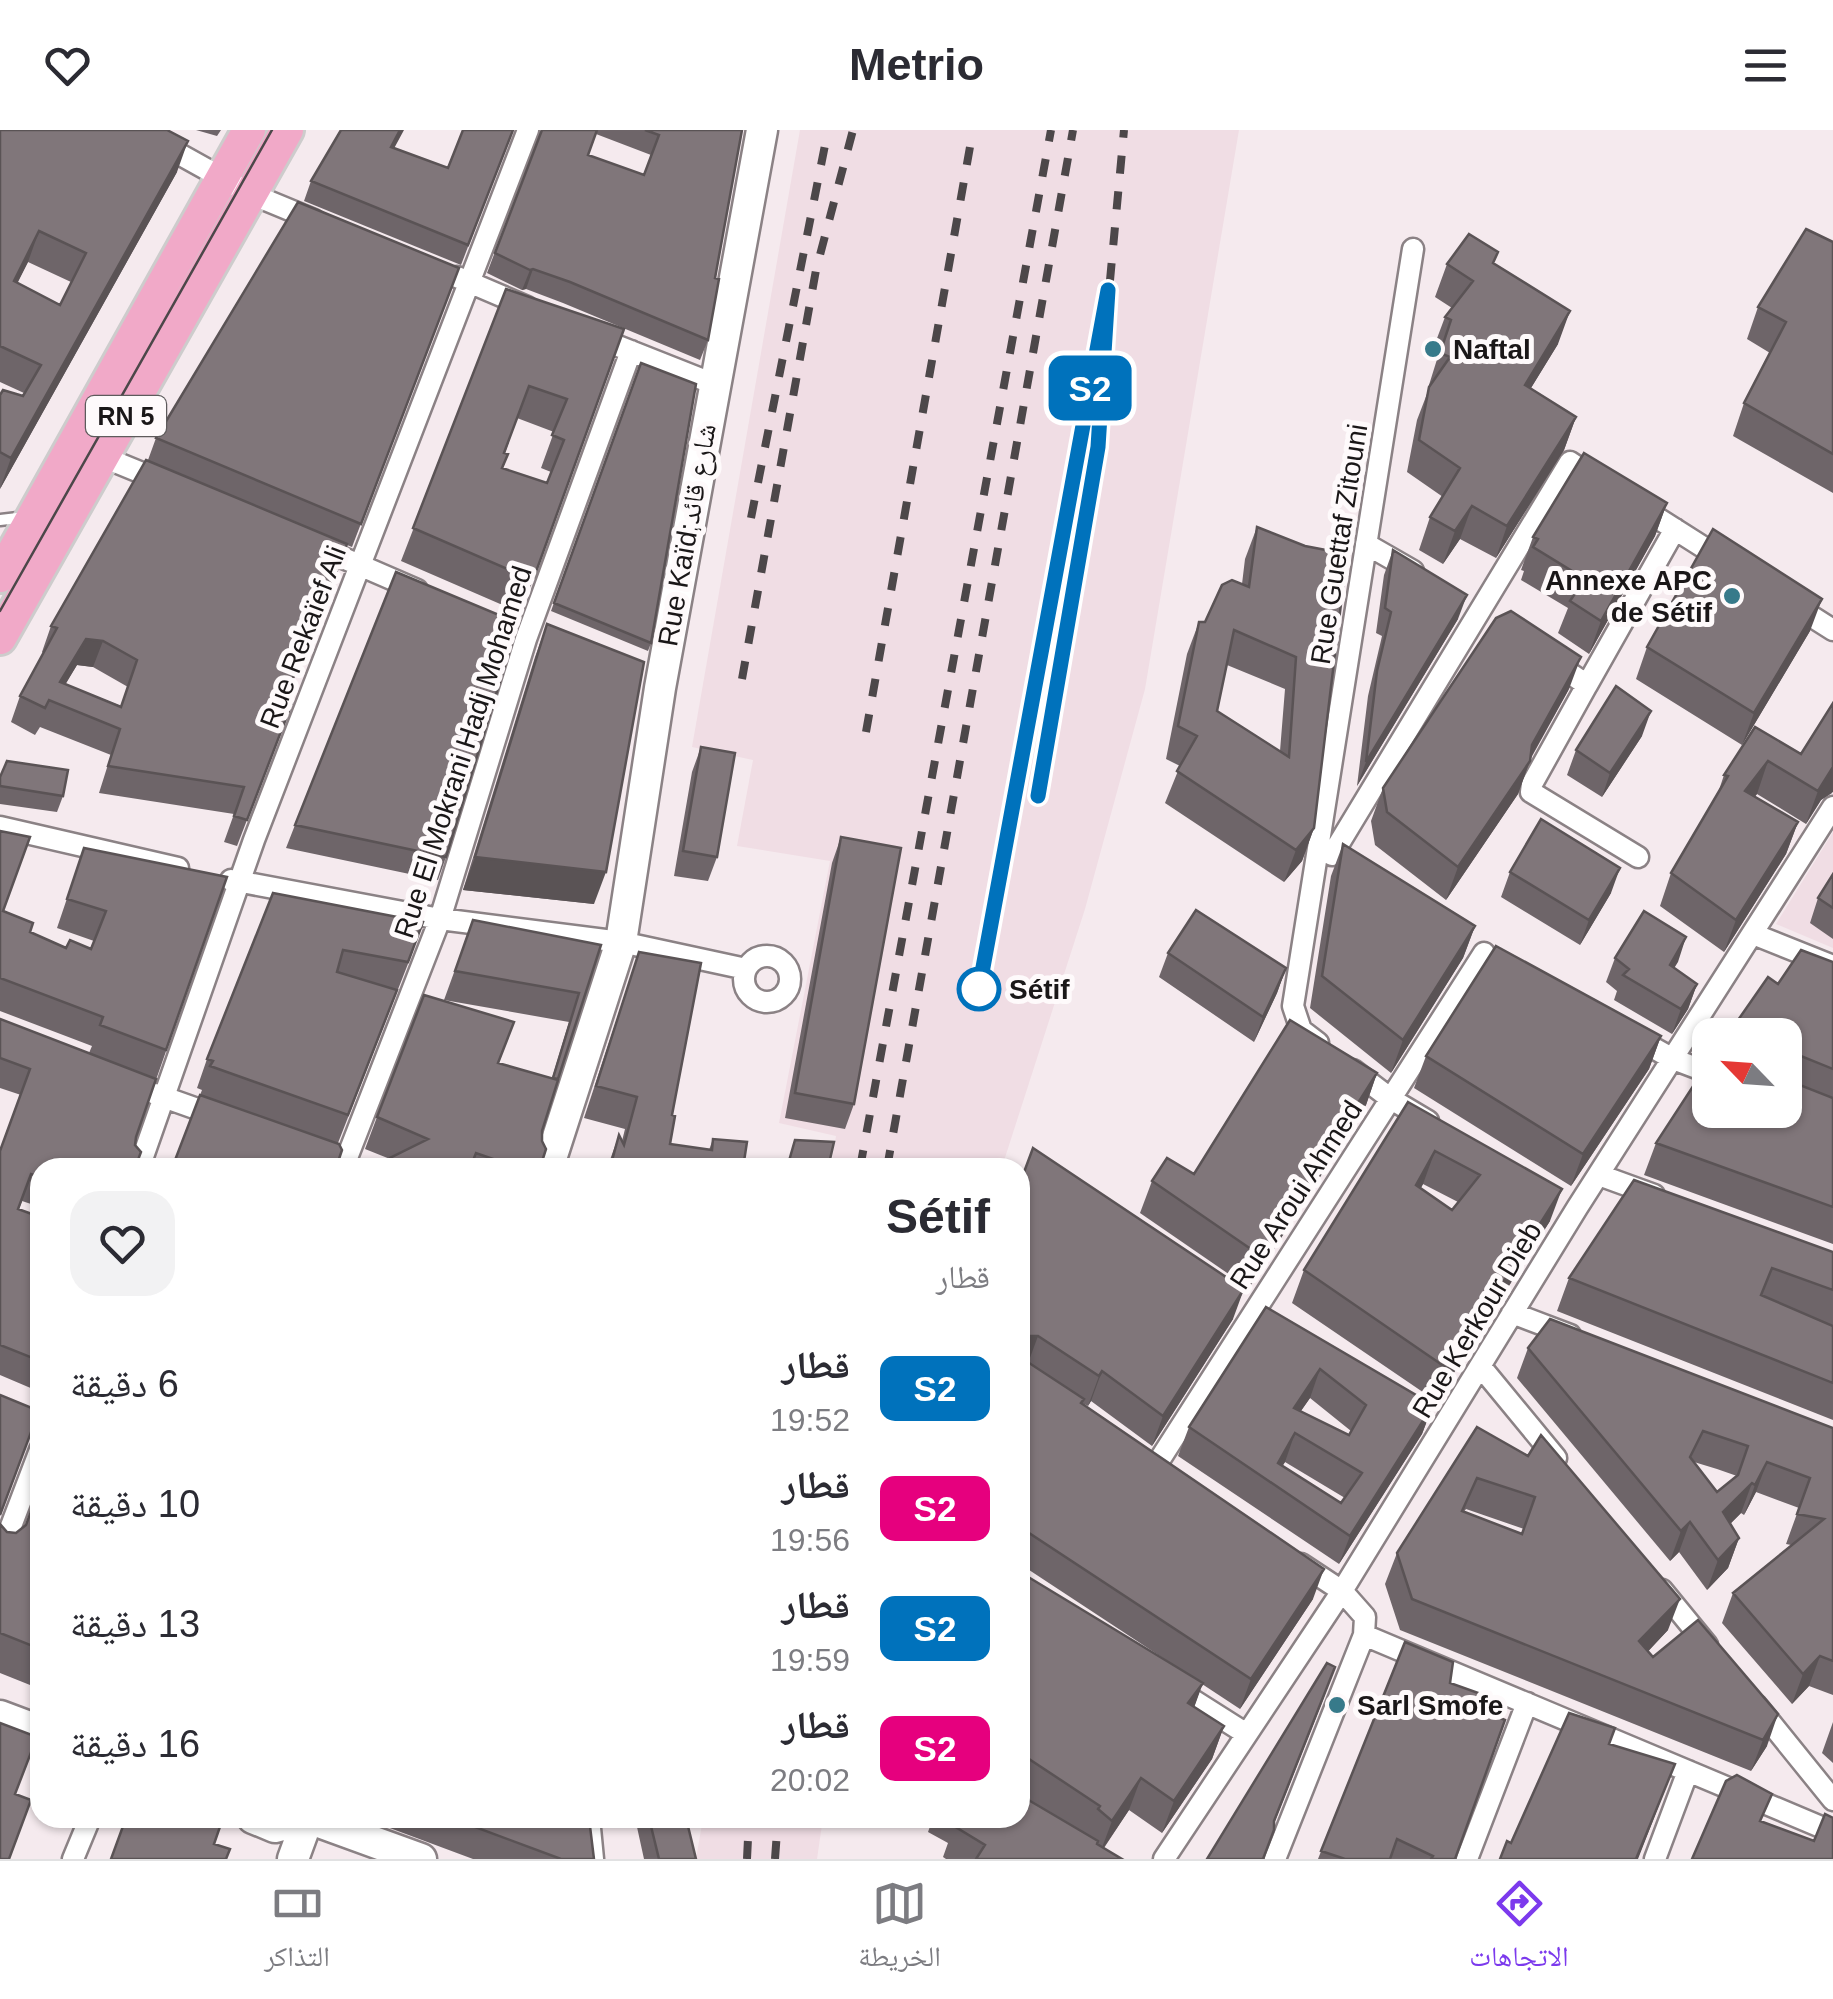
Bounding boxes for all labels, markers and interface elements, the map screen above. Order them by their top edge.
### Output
icon: heart [40,38,95,93]
icon: menu [1738,38,1793,93]
text: Metrio [849,39,984,90]
place label: Naftal [1453,334,1531,365]
marker: Naftal [1422,338,1444,360]
line badge: S2 [1045,356,1135,420]
text: S2 [1069,369,1111,408]
road number: RN 5 [86,396,166,436]
street label: Rue Kaïd;شارع قائد [652,421,724,649]
street label: Rue Guettaf Zitouni [1305,422,1373,666]
street label: Rue Rekaïef Ali [254,541,352,733]
street label: Rue El Mokrani Hadj Mohamed [388,562,538,942]
place label: Annexe APC de Sétif [1545,565,1713,628]
marker: Annexe APC de Sétif [1721,585,1743,607]
marker: Sétif [958,968,1000,1010]
place label: Sétif [1009,974,1070,1005]
north arrow [1692,1018,1802,1128]
map controls [1692,1018,1802,1128]
street label: Rue Aroui Ahmed [1224,1095,1368,1295]
text: Sétif [886,1190,990,1243]
button: heart [70,1191,175,1296]
street label: Rue Kerkour Dieb [1406,1217,1548,1423]
text: قطار [936,1259,990,1295]
text: قطار [782,1344,850,1386]
text: 6 دقيقة [70,1363,179,1405]
text: S2 [914,1369,956,1408]
text: 19:52 [770,1402,850,1438]
text: قطار [782,1464,850,1506]
text: 10 دقيقة [70,1483,200,1525]
text: S2 [914,1489,956,1528]
text: 19:56 [770,1522,850,1558]
text: قطار [782,1584,850,1626]
text: 13 دقيقة [70,1603,200,1645]
text: S2 [914,1609,956,1648]
text: 19:59 [770,1642,850,1678]
place label: Sarl Smofe [1357,1690,1503,1721]
marker: Sarl Smofe [1326,1694,1348,1716]
text: قطار [782,1704,850,1746]
text: 16 دقيقة [70,1723,200,1765]
text: S2 [914,1729,956,1768]
text: 20:02 [770,1762,850,1798]
tab: التذاكر [264,1876,330,1984]
tab: الخريطة [858,1876,941,1984]
tab: الاتجاهات [1469,1876,1569,1984]

